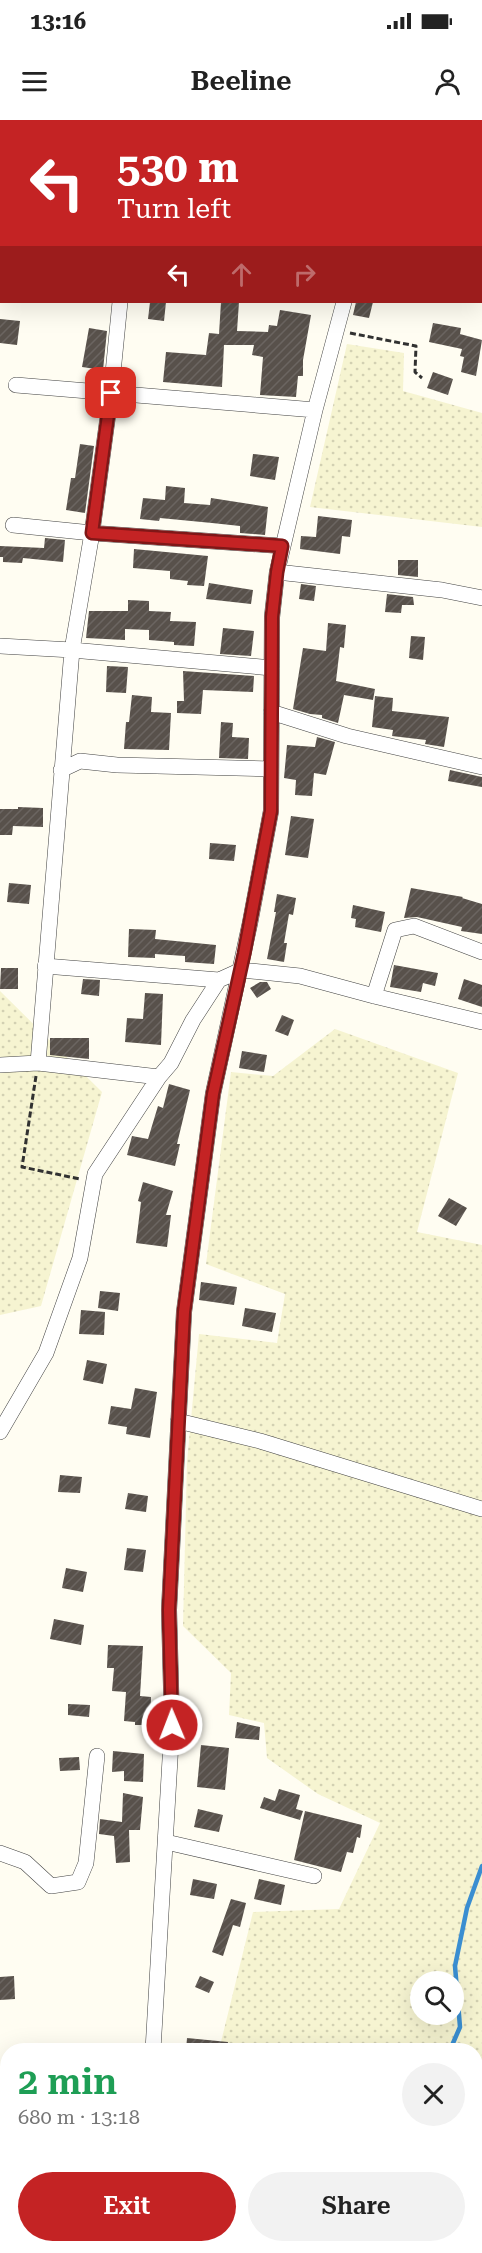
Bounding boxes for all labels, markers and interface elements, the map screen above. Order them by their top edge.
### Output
text: 13:16 [30,9,86,34]
icon: menu [18,65,51,98]
text: Beeline [190,65,292,97]
icon: person [431,65,464,98]
text: 530 m [117,143,239,192]
icon: left [18,144,96,222]
text: Turn left [117,193,231,225]
icon: left [162,258,195,291]
icon: ahead [225,258,258,291]
icon: right [288,258,321,291]
pin [85,367,136,418]
icon: arrive [94,376,127,409]
position arrow [140,1693,204,1757]
map controls [410,1971,464,2025]
button: search [410,1971,464,2025]
text: 2 min [18,2061,117,2103]
button: close [402,2063,465,2126]
text: 680 m · 13:18 [18,2105,140,2129]
button: Exit [18,2172,236,2241]
button: Share [248,2172,465,2241]

